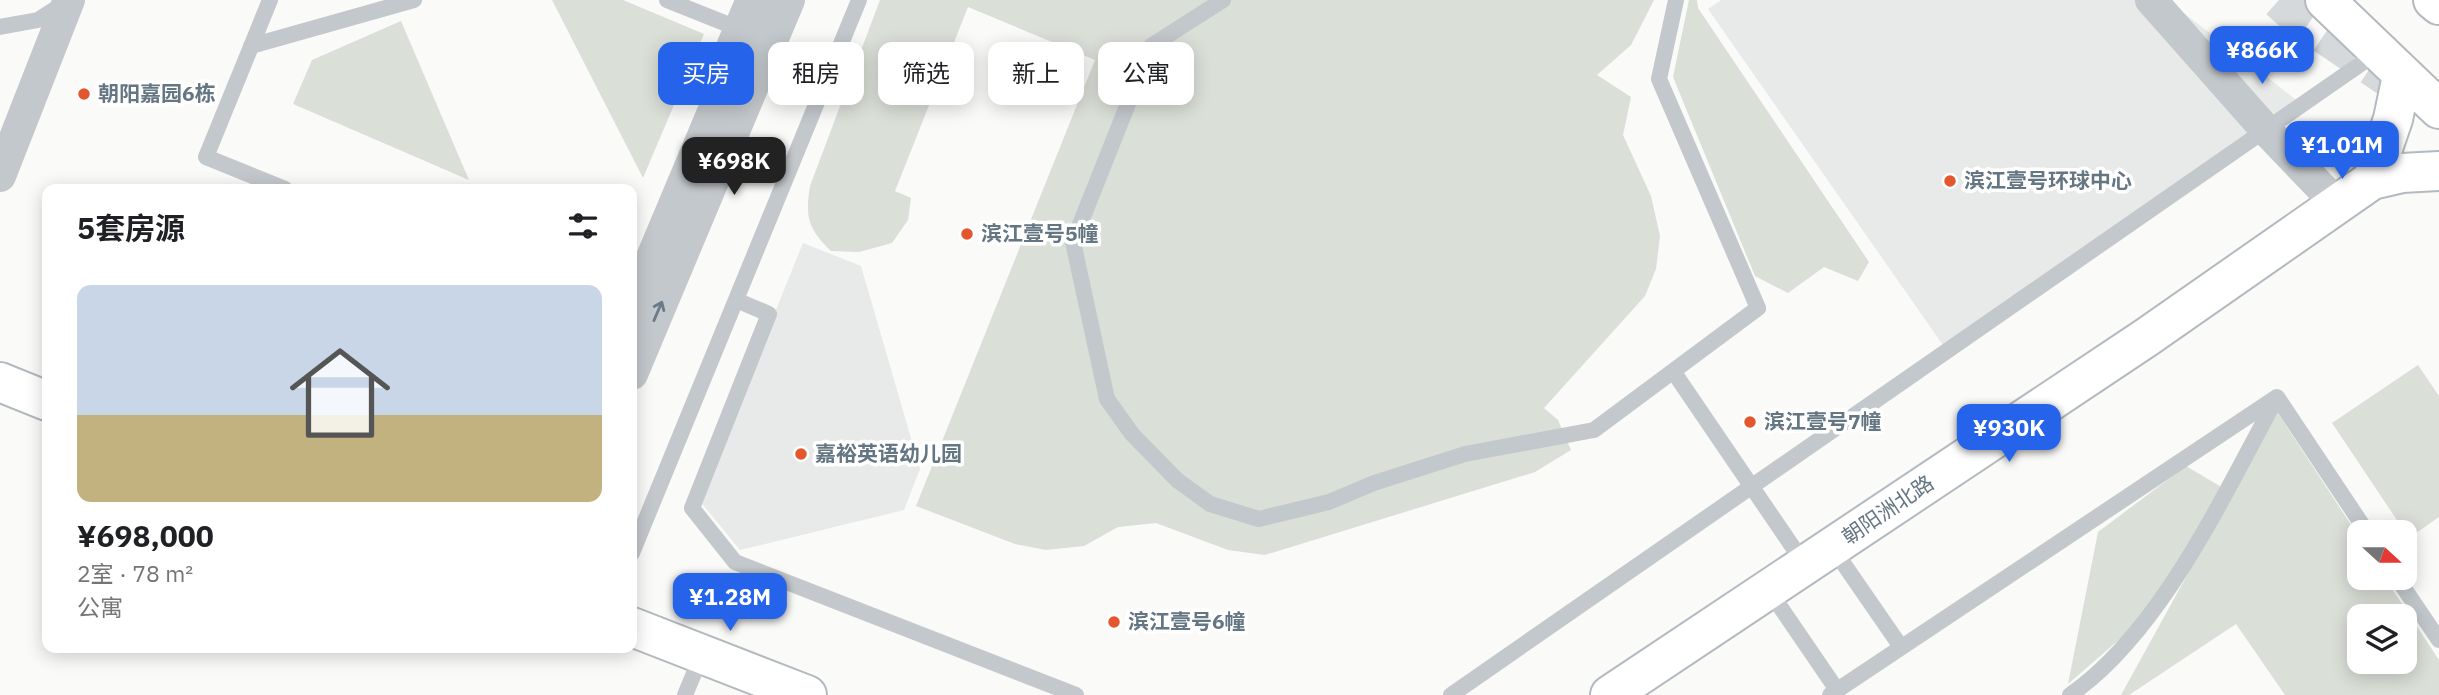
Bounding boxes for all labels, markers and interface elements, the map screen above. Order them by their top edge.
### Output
pin: ¥866K [2213,27,2311,86]
text: ¥866K [2226,34,2298,64]
chip: 买房 [658,42,754,105]
chip: 租房 [768,42,864,105]
chip: 筛选 [878,42,974,105]
chip: 新上 [988,42,1084,105]
chip: 公寓 [1098,42,1194,105]
place label: 朝阳嘉园6栋 [98,79,216,107]
marker: 朝阳嘉园6栋 [76,86,92,102]
pin: ¥1.01M [2285,122,2399,181]
text: ¥1.01M [2301,129,2383,159]
pin: ¥698K [685,138,783,197]
text: ¥698K [698,145,770,175]
place label: 滨江壹号环球中心 [1964,166,2132,194]
marker: 滨江壹号环球中心 [1942,173,1958,189]
icon: filters [564,207,602,245]
text: 5套房源 [77,208,185,247]
place label: 滨江壹号5幢 [981,219,1099,247]
marker: 滨江壹号5幢 [959,226,975,242]
one-way arrow [652,301,665,322]
icon: home [277,330,403,456]
pin: ¥930K [1960,405,2058,464]
place label: 滨江壹号7幢 [1764,407,1882,435]
text: ¥930K [1973,412,2045,442]
marker: 滨江壹号7幢 [1742,414,1758,430]
place label: 嘉裕英语幼儿园 [815,439,962,467]
marker: 嘉裕英语幼儿园 [793,446,809,462]
street label: 朝阳洲北路 [1836,468,1939,550]
text: ¥698,000 [77,516,214,555]
north arrow [2347,520,2417,590]
map controls [2347,520,2417,674]
text: 2室 · 78 m² [77,558,193,588]
pin: ¥1.28M [673,574,787,633]
text: ¥1.28M [689,581,771,611]
text: 公寓 [77,592,123,622]
button: layers [2347,604,2417,674]
place label: 滨江壹号6幢 [1128,607,1246,635]
marker: 滨江壹号6幢 [1106,614,1122,630]

